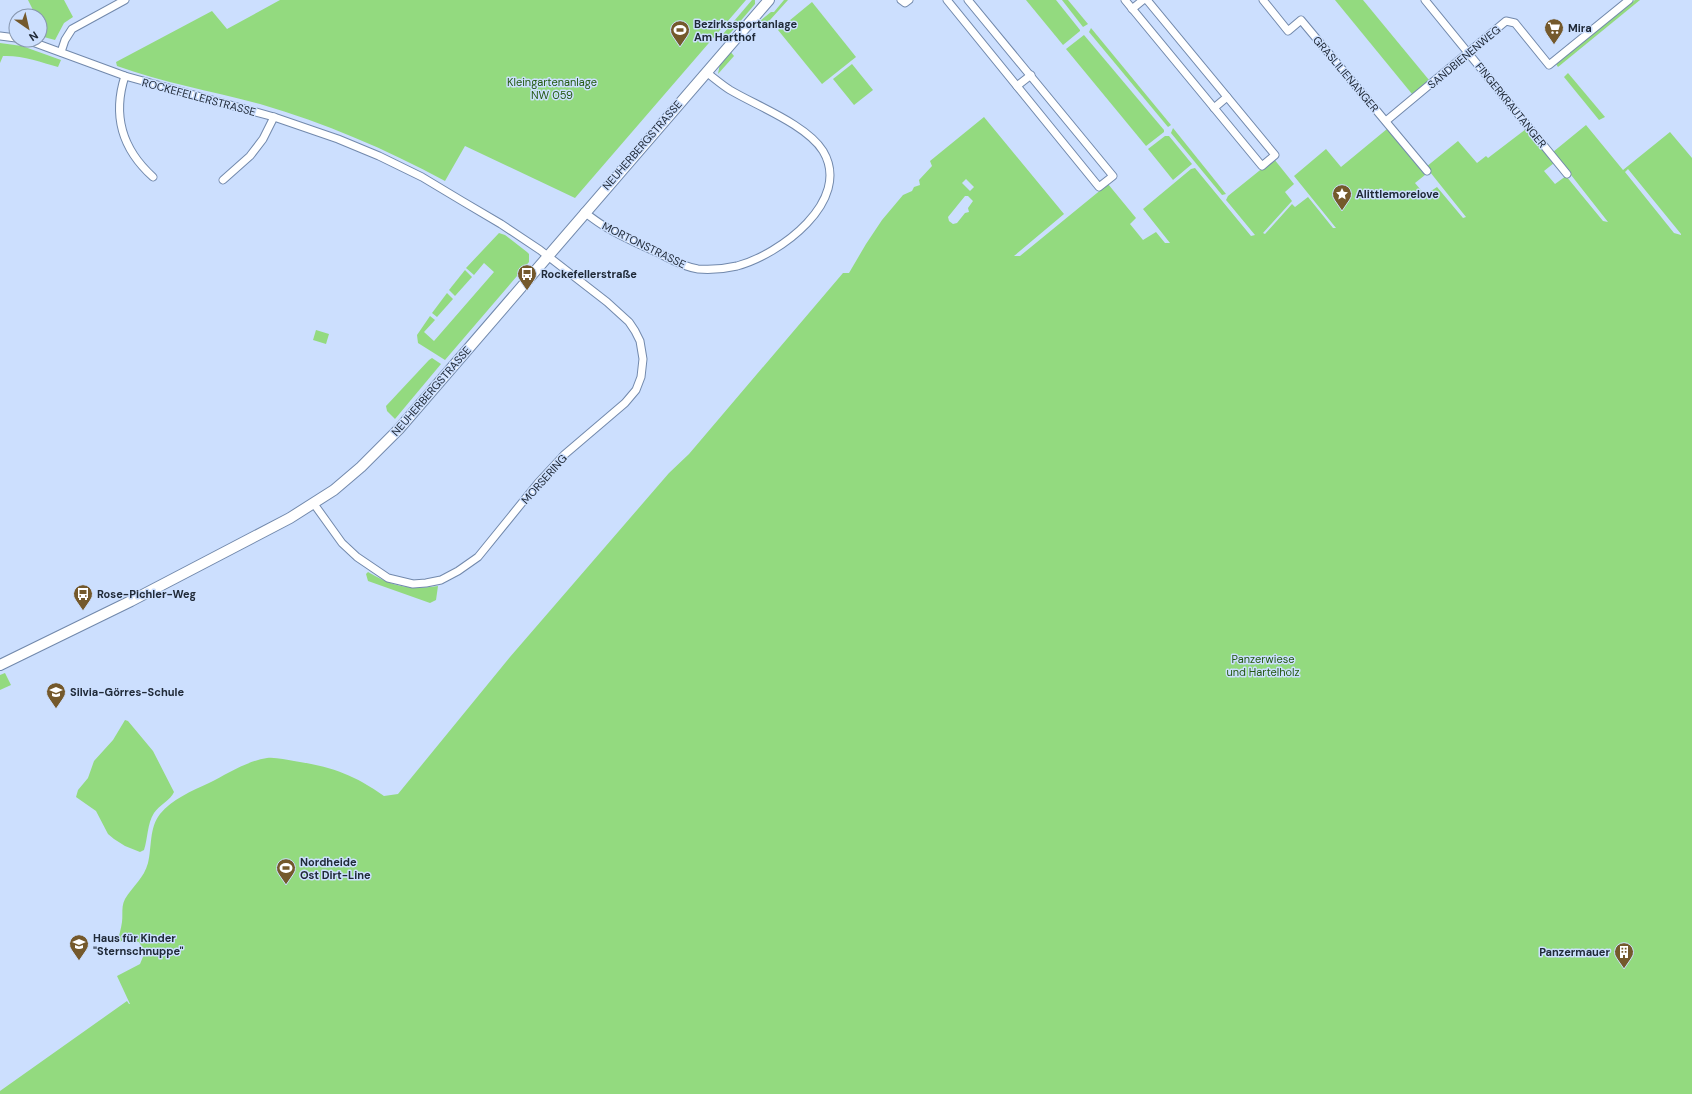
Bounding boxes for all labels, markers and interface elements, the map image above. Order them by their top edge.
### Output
north arrow [8,8,48,48]
place label: Bezirkssportanlage Am Harthof [694,17,797,44]
supermarket icon: Mira [1543,17,1565,45]
sports icon: Bezirkssportanlage Am Harthof [669,19,691,47]
place label: Mira [1568,21,1592,35]
street label: SANDBIENENWEG [1425,22,1503,92]
text: N [26,28,41,44]
street label: GRASLILIENANGER [1310,33,1382,115]
street label: FINGERKRAUTANGER [1472,60,1550,150]
street label: ROCKEFELLERSTRASSE [141,75,257,119]
park label: Kleingartenanlage NW 059 [507,75,597,102]
street label: NEUHERBERGSTRASSE [599,97,685,193]
place icon: Alittlemorelove [1331,183,1353,211]
place label: Alittlemorelove [1356,187,1439,201]
street label: MORTONSTRASSE [600,219,688,271]
bus stop icon: Rockefellerstraße [516,263,538,291]
place label: Rockefellerstraße [541,267,637,281]
street label: NEUHERBERGSTRASSE [388,343,474,439]
street label: MORSERING [518,451,570,507]
bus stop icon: Rose-Pichler-Weg [72,583,94,611]
place label: Rose-Pichler-Weg [97,587,196,601]
park label: Panzerwiese und Hartelholz [1226,652,1300,679]
school or university icon: Silvia-Görres-Schule [45,681,67,709]
place label: Silvia-Görres-Schule [70,685,184,699]
place label: Nordheide Ost Dirt-Line [300,855,371,882]
sports icon: Nordheide Ost Dirt-Line [275,857,297,885]
place label: Haus für Kinder "Sternschnuppe" [93,931,184,958]
school or university icon: Haus für Kinder "Sternschnuppe" [68,933,90,961]
building icon: Panzermauer [1613,941,1635,969]
place label: Panzermauer [1539,945,1610,959]

